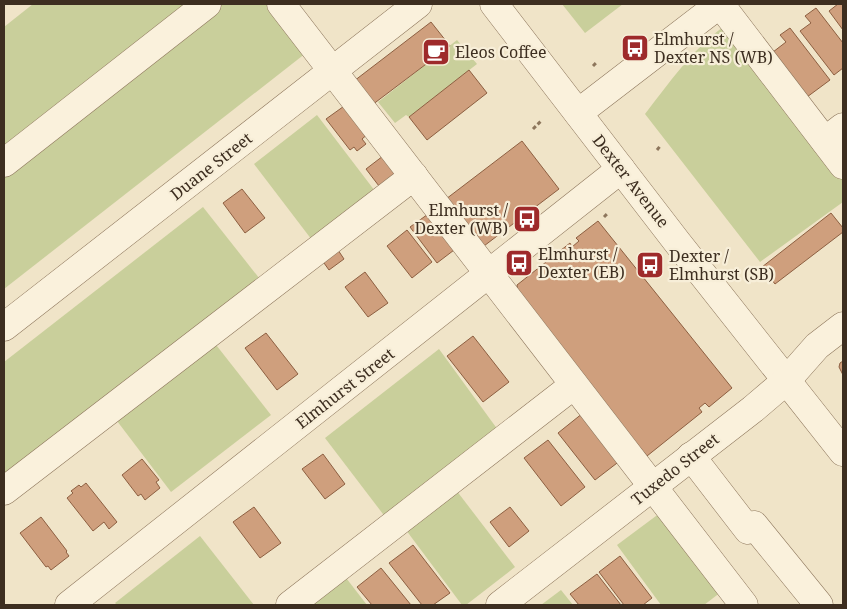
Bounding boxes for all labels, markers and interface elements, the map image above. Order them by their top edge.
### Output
place label: Elmhurst / Dexter NS (WB) [654,28,773,68]
bus stop icon: Elmhurst / Dexter NS (WB) [620,33,650,63]
cafe icon: Eleos Coffee [421,37,451,67]
place label: Eleos Coffee [455,41,547,63]
street label: Duane Street [165,127,257,205]
street label: Dexter Avenue [588,130,674,232]
place label: Elmhurst / Dexter (WB) [414,199,508,239]
bus stop icon: Elmhurst / Dexter (WB) [512,204,542,234]
place label: Elmhurst / Dexter (EB) [538,243,625,283]
place label: Dexter / Elmhurst (SB) [669,245,774,285]
bus stop icon: Elmhurst / Dexter (EB) [504,248,534,278]
bus stop icon: Dexter / Elmhurst (SB) [635,250,665,280]
street label: Elmhurst Street [291,342,399,433]
street label: Tuxedo Street [627,428,724,510]

